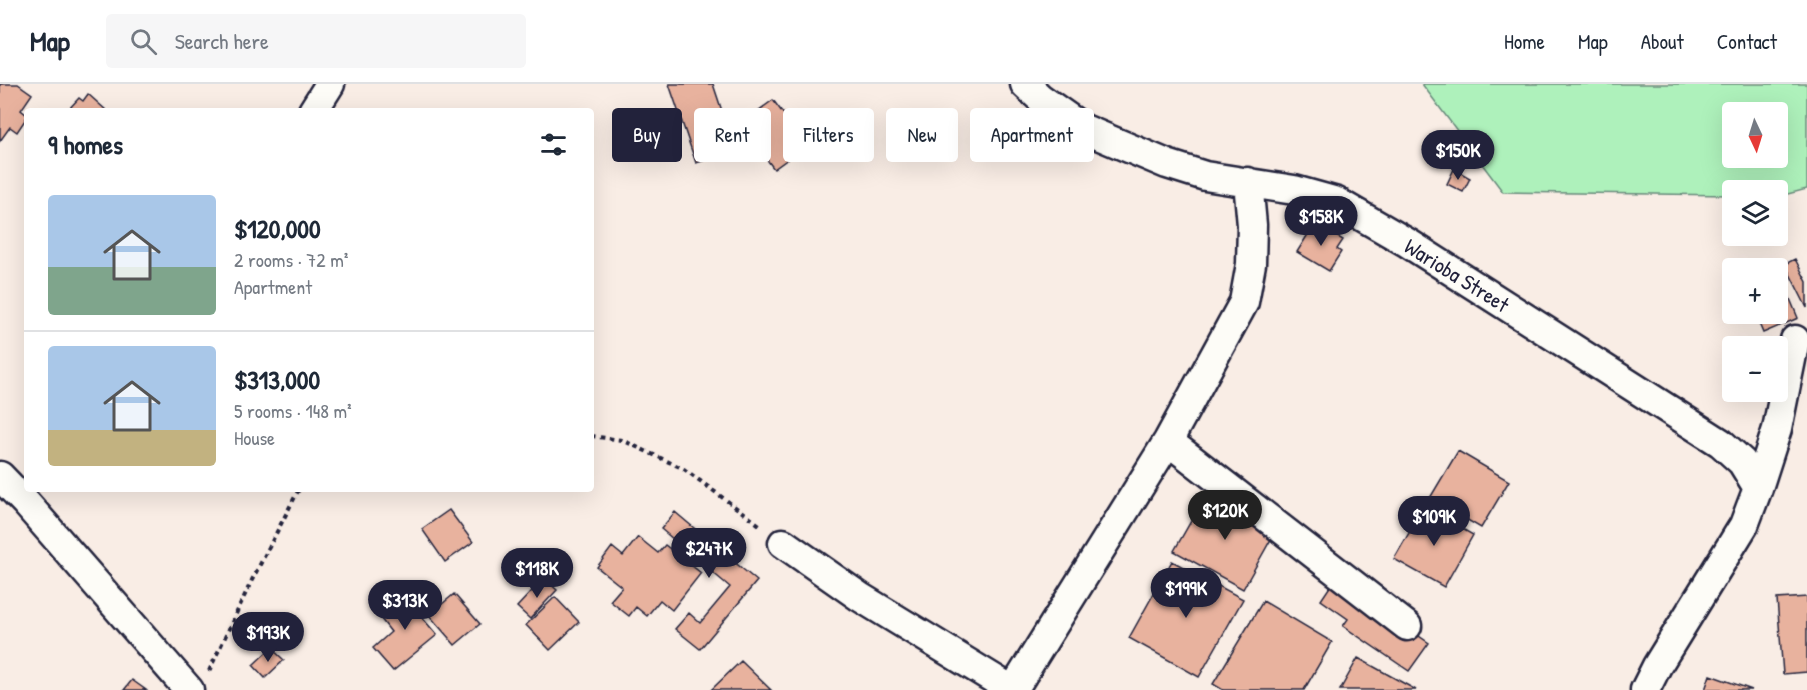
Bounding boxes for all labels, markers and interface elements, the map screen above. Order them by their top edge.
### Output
search box [106,14,526,68]
text: Map [30,22,70,60]
icon: search [127,25,160,58]
text: Search here [175,26,269,56]
text: Home [1504,27,1545,56]
text: Map [1578,27,1608,56]
text: About [1641,27,1684,56]
text: Contact [1717,27,1777,56]
north arrow [1722,102,1788,168]
map controls [1722,102,1788,402]
chip: Buy [612,108,682,162]
chip: Rent [694,108,771,162]
chip: Filters [783,108,874,162]
chip: New [886,108,958,162]
chip: Apartment [970,108,1094,162]
text: 9 homes [48,127,123,162]
icon: filters [537,128,570,161]
pin: $150K [1416,130,1500,181]
text: $150K [1435,136,1481,163]
button: layers [1722,180,1788,246]
pin: $158K [1279,196,1363,247]
text: $158K [1299,202,1343,229]
text: $120,000 [234,211,321,246]
icon: home [96,219,168,291]
street label: Warioba Street [1399,231,1516,319]
text: 2 rooms · 72 m² [234,246,348,273]
button: + [1722,258,1788,324]
text: Apartment [234,273,312,300]
button: − [1722,336,1788,402]
text: $313,000 [234,362,320,397]
icon: home [96,370,168,442]
text: 5 rooms · 148 m² [234,397,352,424]
text: House [234,424,275,451]
pin: $120K [1183,490,1267,541]
text: $120K [1202,496,1248,523]
pin: $109K [1392,496,1476,547]
text: $109K [1412,502,1456,529]
pin: $247K [667,528,751,579]
text: $247K [685,534,733,561]
pin: $118K [495,548,579,599]
text: $118K [515,554,559,581]
pin: $199K [1144,568,1228,619]
text: $199K [1165,574,1207,601]
pin: $313K [363,580,447,631]
text: $313K [382,586,428,613]
pin: $193K [226,612,310,663]
text: $193K [246,618,290,645]

